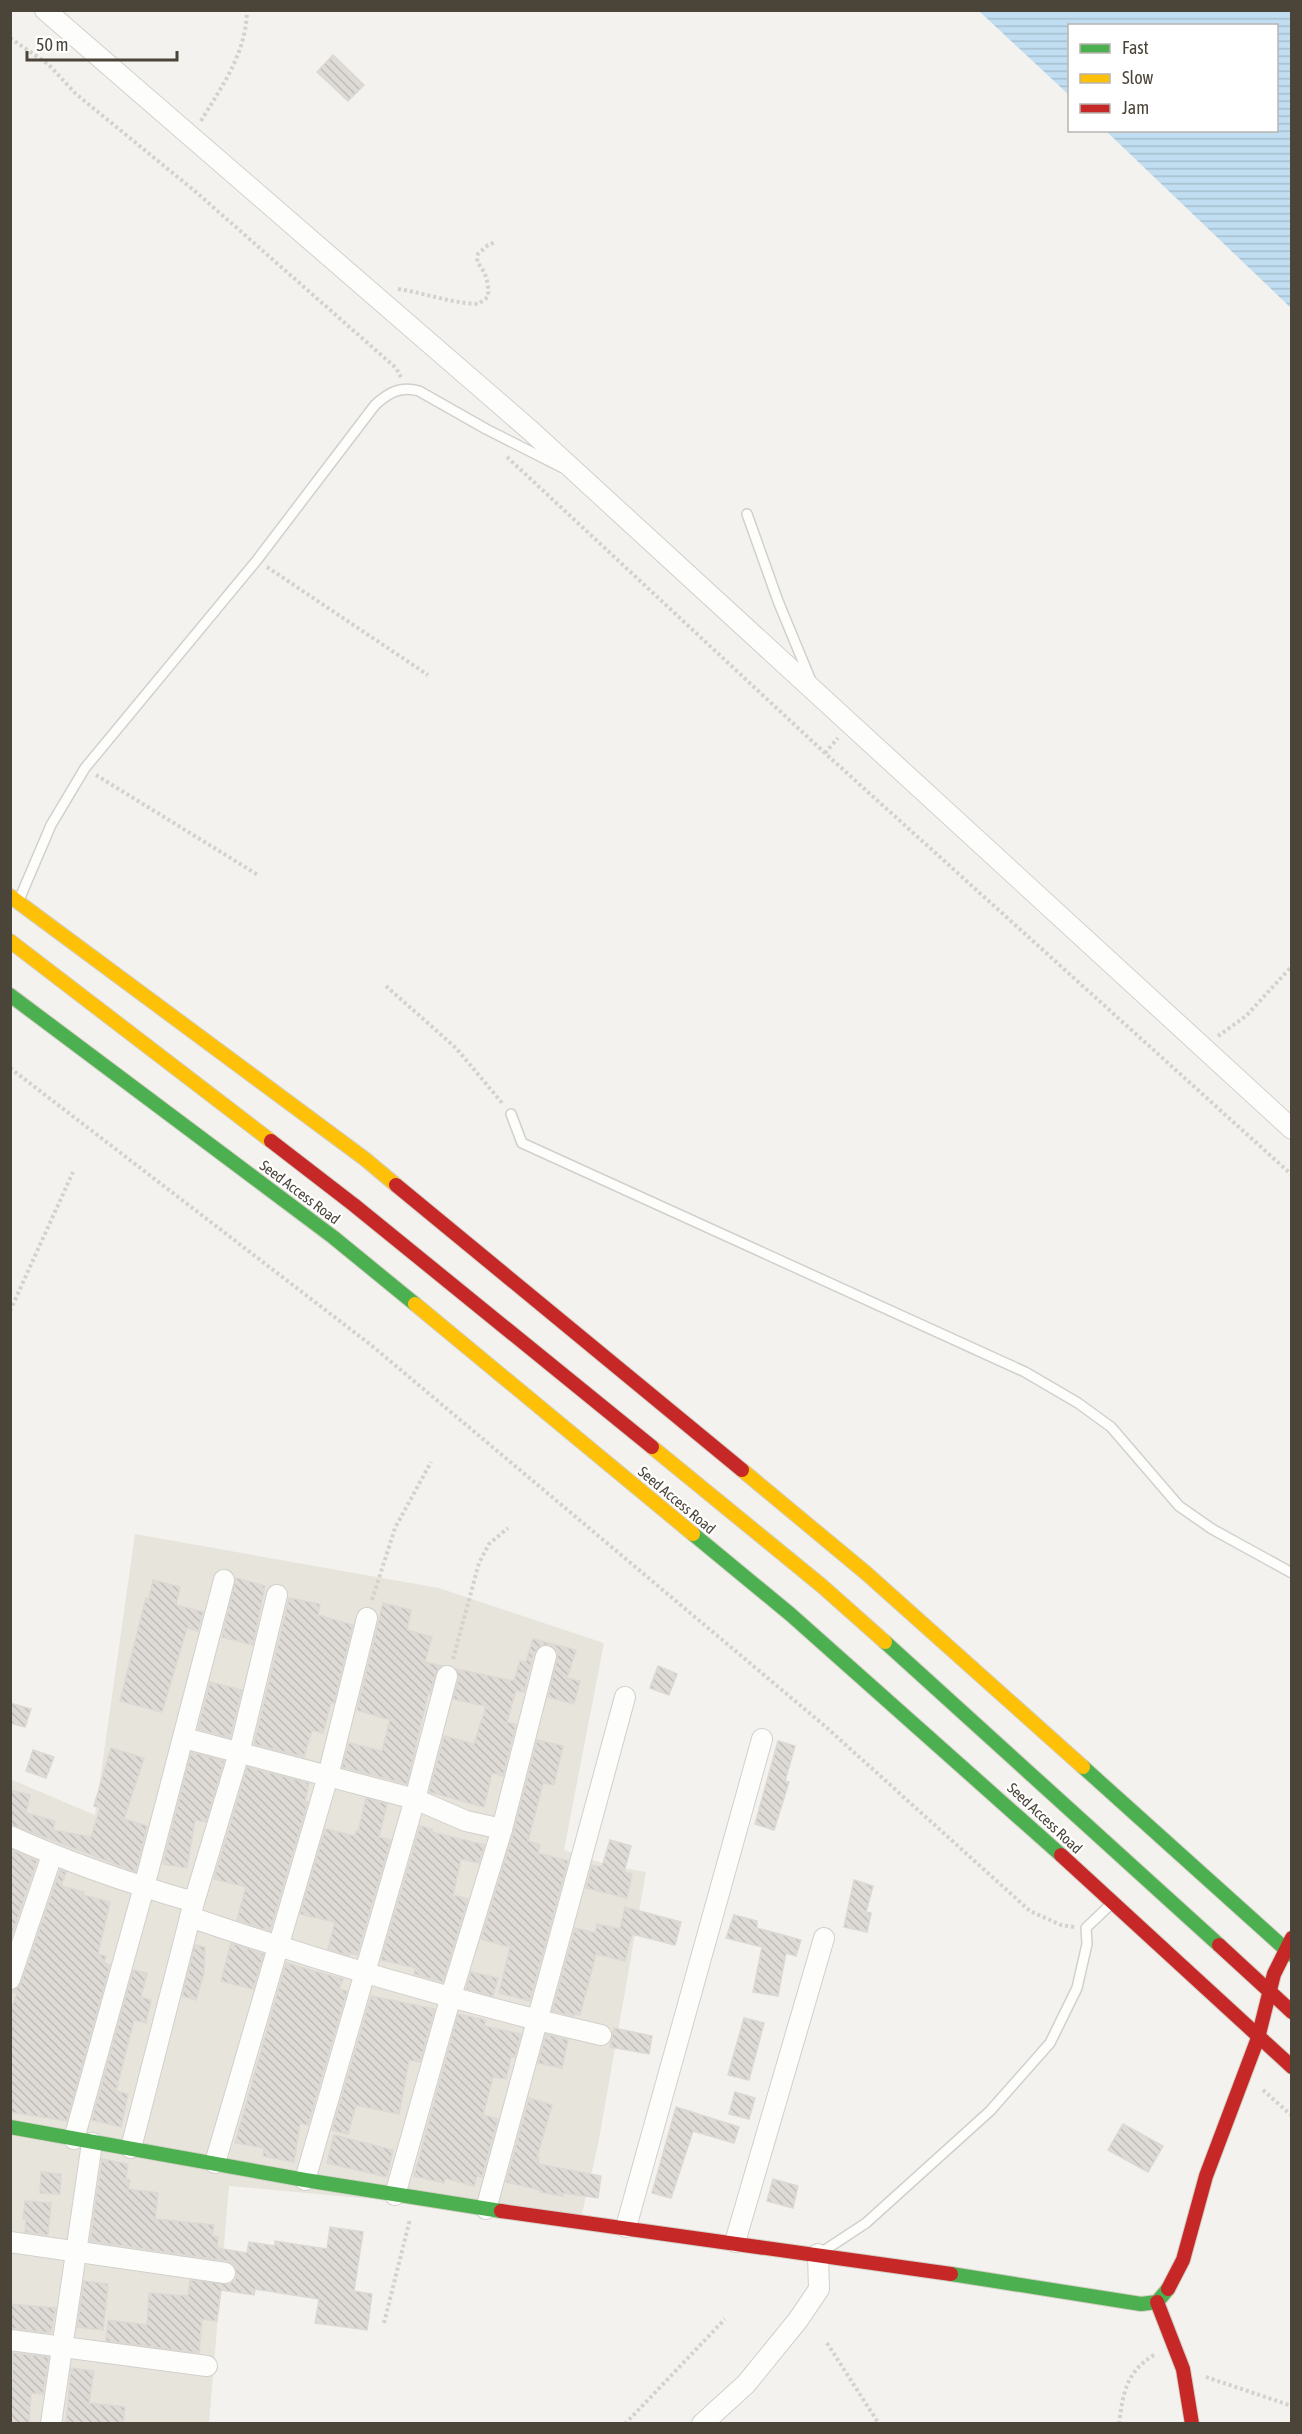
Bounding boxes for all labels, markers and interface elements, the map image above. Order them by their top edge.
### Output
scale bar [27,24,177,62]
legend [1068,24,1278,132]
text: 50 m [36,34,68,55]
text: Fast [1122,37,1149,58]
text: Slow [1122,67,1153,88]
text: Jam [1122,97,1149,118]
street label: Seed Access Road [257,1156,343,1228]
street label: Seed Access Road [635,1463,719,1537]
street label: Seed Access Road [1004,1779,1086,1857]

